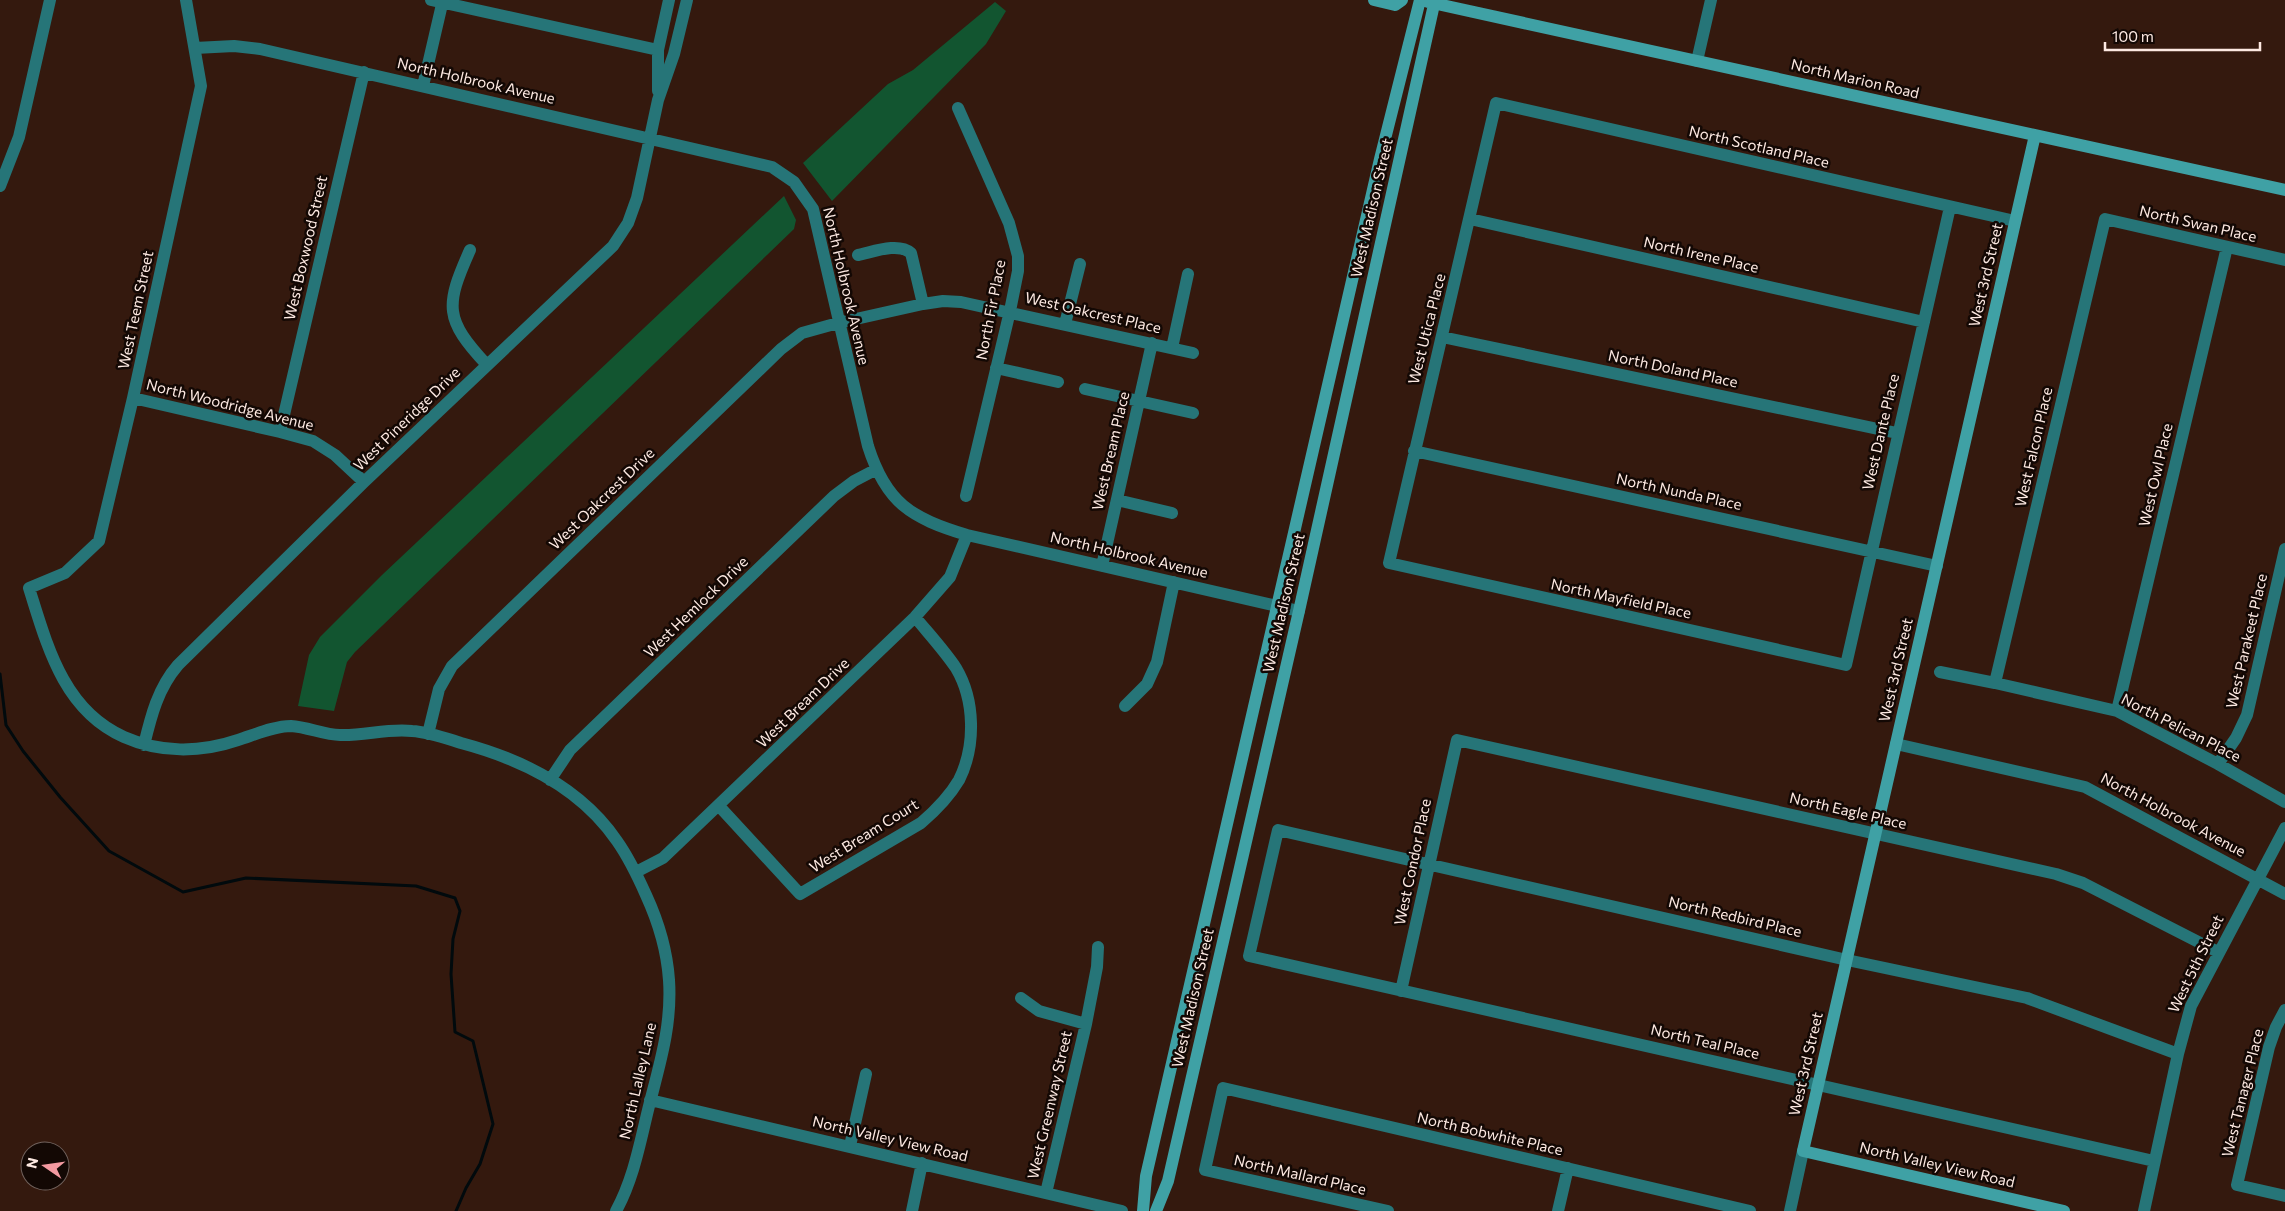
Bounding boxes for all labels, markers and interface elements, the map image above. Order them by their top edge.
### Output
scale bar [2105,20,2260,52]
text: 100 m [2112,27,2154,45]
street label: North Holbrook Avenue [396,53,557,107]
street label: North Marion Road [1789,54,1921,102]
street label: North Scotland Place [1687,121,1831,171]
street label: West Madison Street [1346,136,1396,279]
street label: West Boxwood Street [280,174,330,322]
street label: North Swan Place [2138,201,2259,245]
street label: North Holbrook Avenue [820,205,874,367]
street label: West 3rd Street [1964,221,2006,329]
street label: North Irene Place [1642,232,1761,276]
street label: West Teem Street [114,249,156,371]
street label: North Fir Place [971,258,1009,361]
street label: West Utica Place [1404,271,1449,386]
street label: West Oakcrest Place [1023,288,1163,336]
street label: North Doland Place [1607,345,1740,391]
street label: West Pineridge Drive [349,363,463,474]
street label: West Dante Place [1858,372,1902,492]
street label: North Woodridge Avenue [145,374,316,434]
street label: West Falcon Place [2011,385,2056,508]
street label: West Bream Place [1088,389,1132,512]
street label: West Owl Place [2134,421,2176,528]
street label: West Oakcrest Drive [545,443,658,553]
street label: North Nunda Place [1615,469,1744,513]
street label: North Holbrook Avenue [1049,527,1210,581]
street label: West Madison Street [1258,531,1308,674]
street label: West Hemlock Drive [640,552,751,661]
street label: West Parakeet Place [2222,572,2270,710]
street label: North Mayfield Place [1549,574,1693,622]
street label: West 3rd Street [1874,616,1916,724]
street label: West Bream Drive [752,654,852,751]
street label: North Pelican Place [2119,689,2244,765]
street label: North Holbrook Avenue [2098,768,2249,860]
street label: North Eagle Place [1788,788,1909,832]
street label: West Bream Court [806,794,921,876]
street label: West Condor Place [1390,797,1434,927]
street label: North Redbird Place [1667,892,1804,940]
street label: West 5th Street [2164,912,2227,1015]
street label: West Madison Street [1167,926,1217,1069]
street label: West 3rd Street [1784,1010,1826,1118]
street label: North Teal Place [1649,1020,1761,1062]
street label: North Lalley Lane [615,1021,659,1141]
street label: West Tanager Place [2217,1027,2267,1159]
street label: West Greenway Street [1023,1029,1075,1181]
street label: North Bobwhite Place [1416,1108,1565,1159]
street label: North Valley View Road [811,1111,970,1165]
street label: North Valley View Road [1858,1137,2017,1191]
north arrow [20,1141,70,1191]
street label: North Mallard Place [1232,1150,1368,1198]
text: N [22,1156,41,1170]

